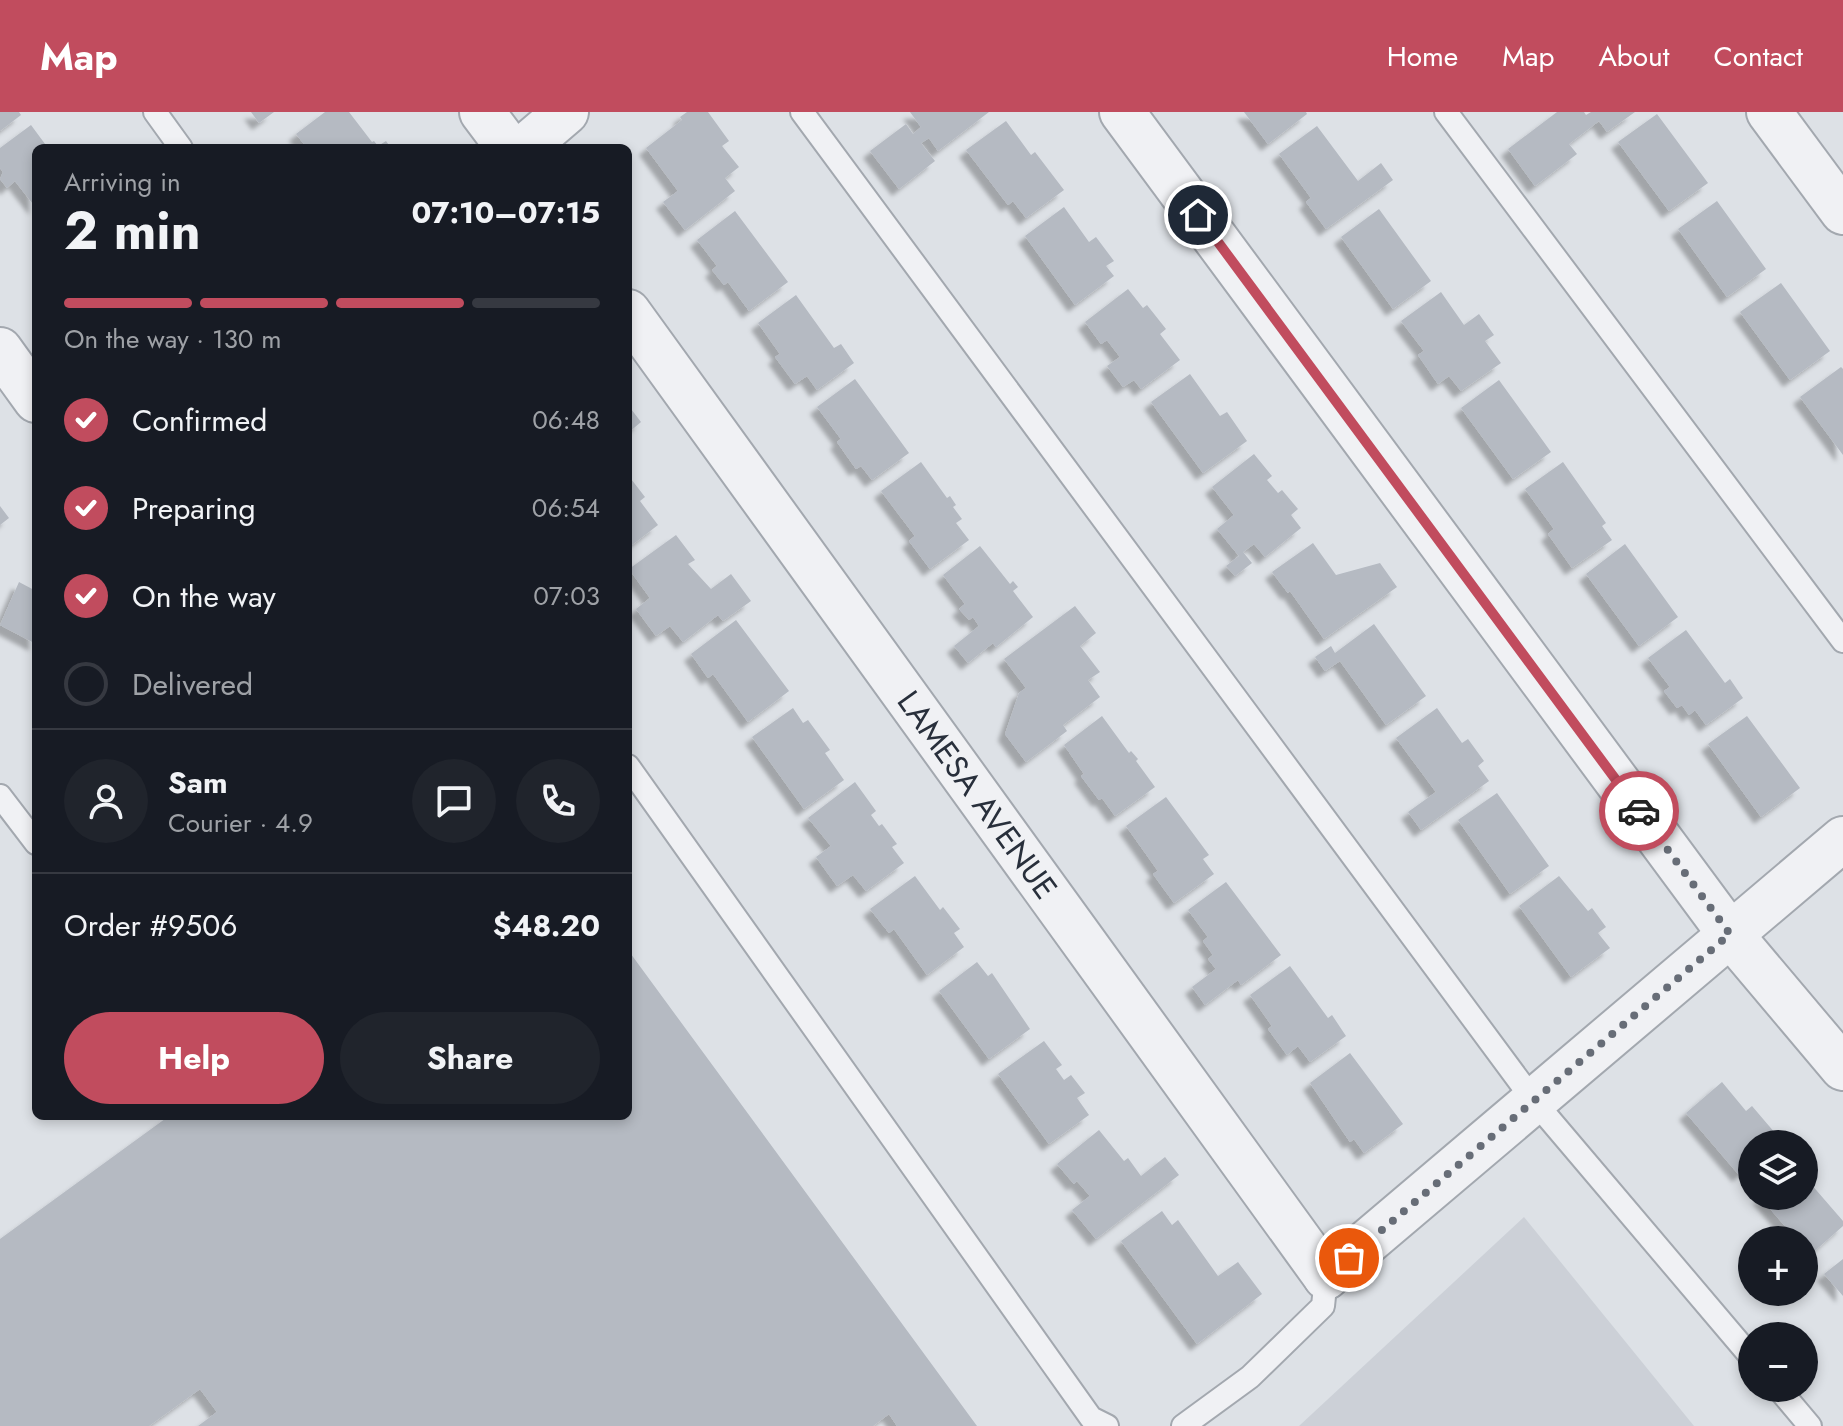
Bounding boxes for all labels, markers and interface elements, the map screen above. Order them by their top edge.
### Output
text: Map [40,29,118,84]
text: Home [1387,36,1458,77]
text: Map [1502,36,1554,77]
text: About [1598,36,1670,77]
text: Contact [1714,36,1803,77]
text: Arriving in [64,163,181,201]
pin [1164,181,1232,249]
text: 07:10–07:15 [412,191,600,234]
text: 2 min [64,193,201,269]
icon: home [1176,193,1220,237]
text: On the way · 130 m [64,320,282,358]
icon: check [64,398,108,442]
text: Confirmed [132,399,267,442]
text: 06:48 [532,401,600,439]
icon: check [64,486,108,530]
text: Preparing [132,487,256,530]
text: 06:54 [532,489,600,527]
icon: check [64,574,108,618]
text: On the way [132,575,276,618]
text: 07:03 [533,577,600,615]
text: Delivered [132,663,253,706]
street label: LAMESA AVENUE [886,681,1068,909]
button: person [64,759,148,843]
button: chat [412,759,496,843]
button: phone [516,759,600,843]
text: Sam [168,761,228,804]
courier [1599,771,1679,851]
icon: car [1617,789,1661,833]
text: Courier · 4.9 [168,804,313,842]
text: Order #9506 [64,904,237,947]
text: $48.20 [493,904,600,947]
button: Help [64,1012,324,1104]
button: Share [340,1012,600,1104]
map controls [1738,1130,1818,1402]
button: layers [1738,1130,1818,1210]
pin [1315,1224,1383,1292]
button: + [1738,1226,1818,1306]
icon: bag [1327,1236,1371,1280]
button: − [1738,1322,1818,1402]

